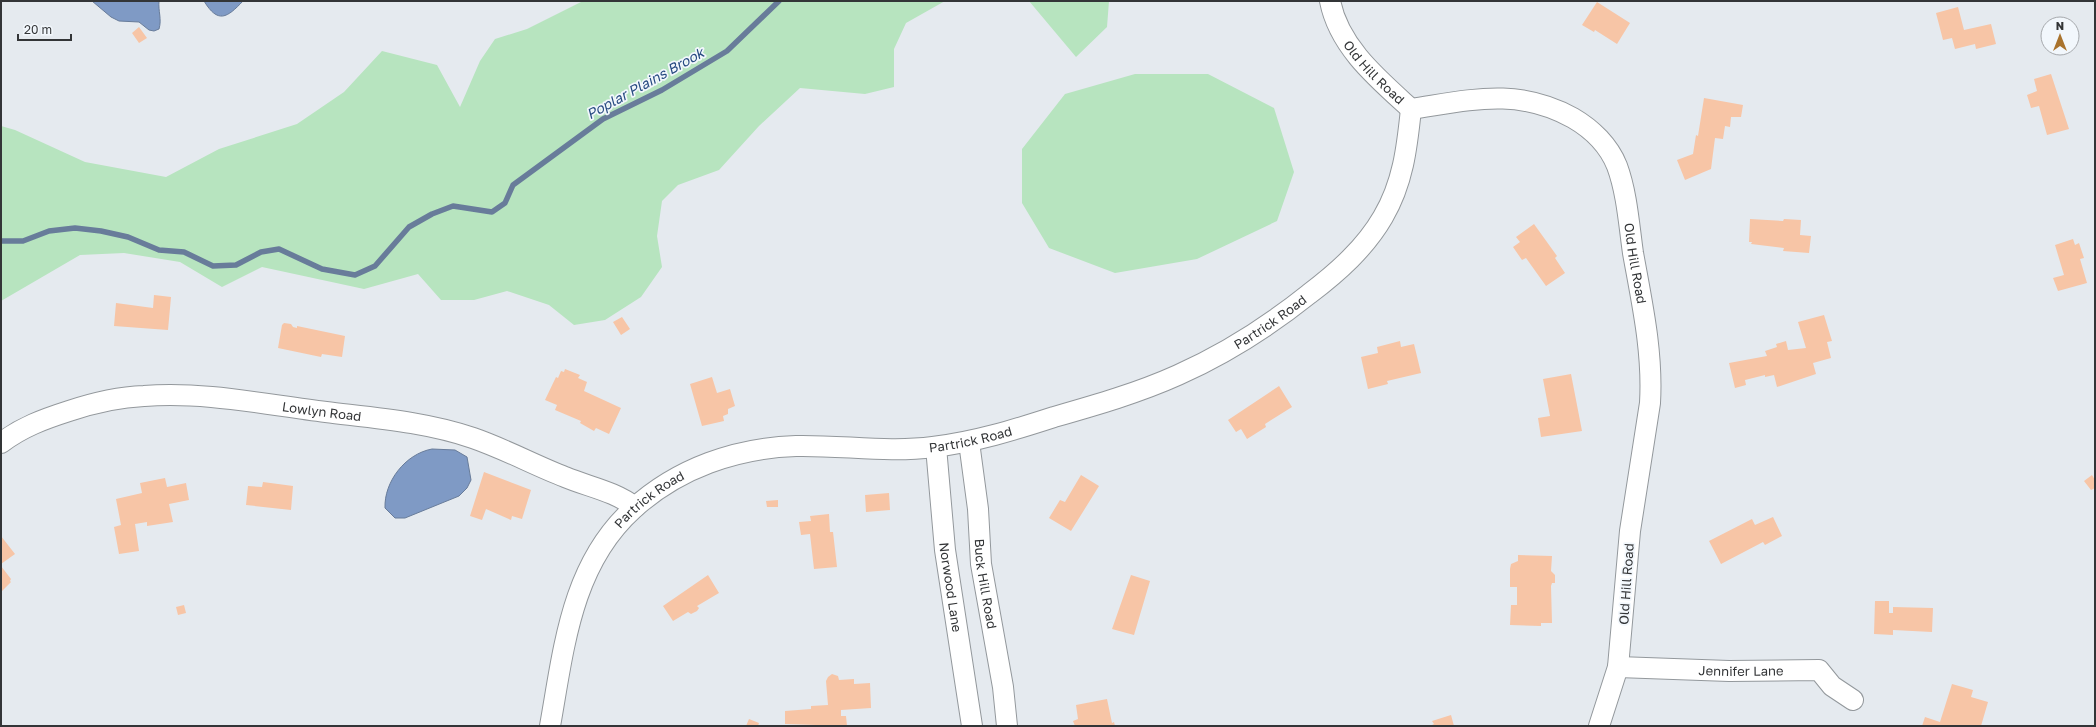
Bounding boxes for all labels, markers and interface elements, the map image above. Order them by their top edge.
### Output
scale bar [18,16,71,42]
north arrow [2040,16,2080,56]
text: N [2056,19,2064,32]
text: 20 m [24,22,52,37]
street label: Old Hill Road [1340,37,1408,107]
water label: Poplar Plains Brook [583,43,709,122]
street label: Old Hill Road [1621,222,1650,305]
street label: Partrick Road [1231,291,1309,352]
street label: Lowlyn Road [281,398,362,424]
street label: Partrick Road [928,423,1014,455]
street label: Partrick Road [611,467,687,531]
street label: Buck Hill Road [972,538,1000,630]
street label: Norwood Lane [936,542,965,633]
street label: Old Hill Road [1615,543,1637,625]
street label: Jennifer Lane [1698,662,1784,679]

